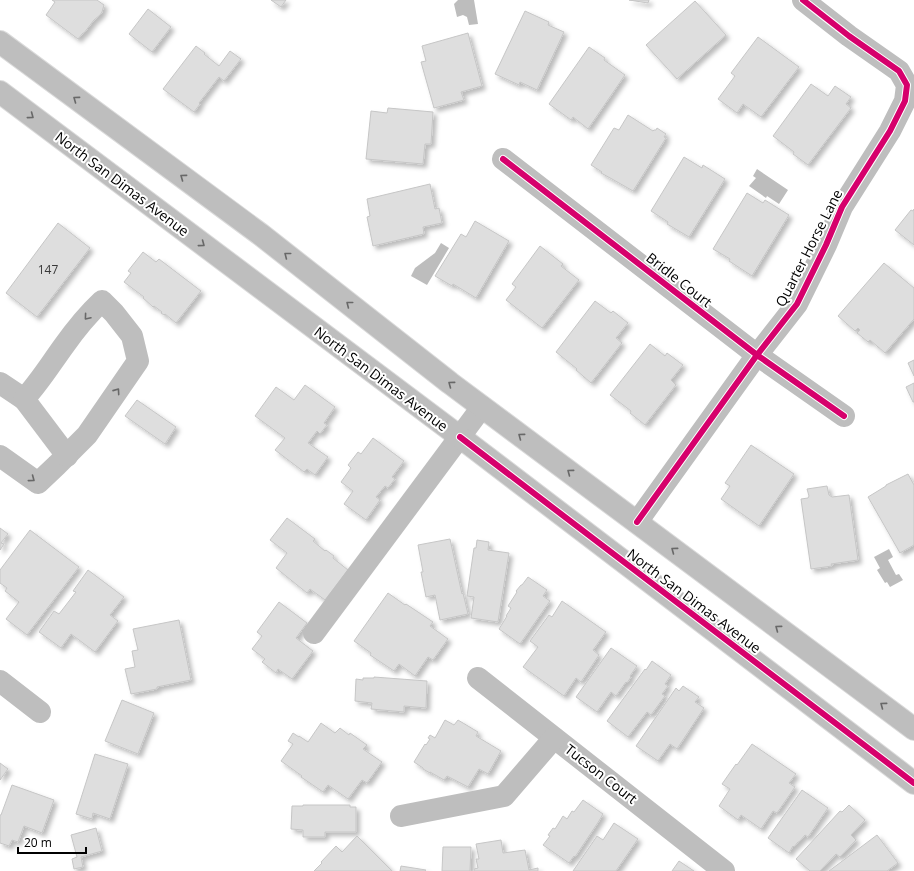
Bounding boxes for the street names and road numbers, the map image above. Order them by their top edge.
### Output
street label: North San Dimas Avenue [51,127,193,240]
street label: Quarter Horse Lane [771,186,846,310]
street label: Bridle Court [643,248,716,311]
street label: North San Dimas Avenue [310,322,452,435]
street label: North San Dimas Avenue [623,544,765,657]
street label: Tucson Court [561,739,641,808]

